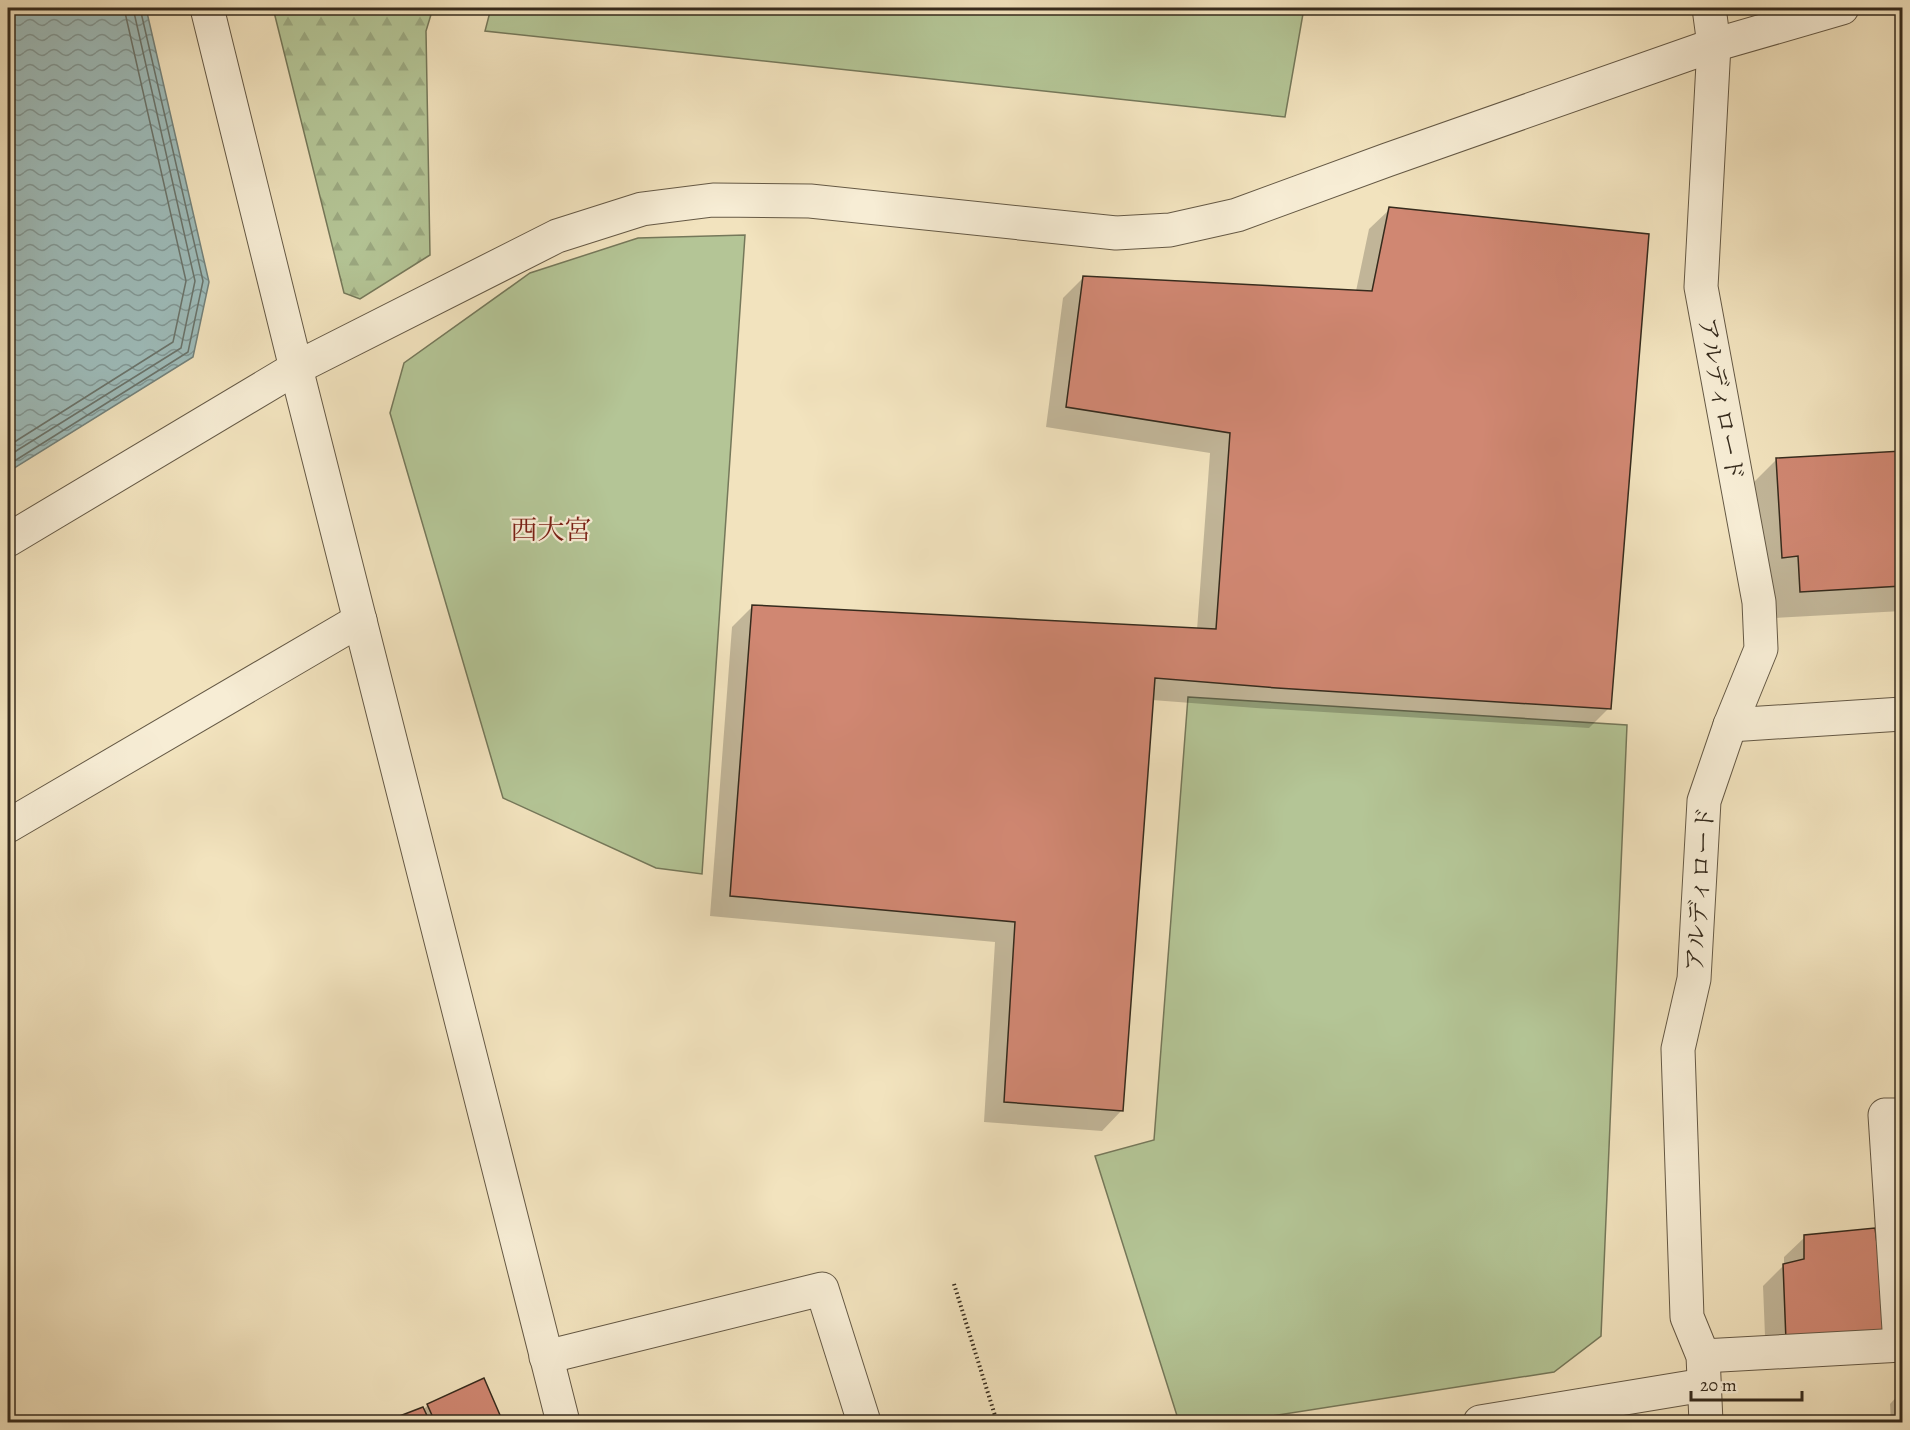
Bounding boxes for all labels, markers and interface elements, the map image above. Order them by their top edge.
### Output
street label: アルディロード [1691,315,1751,483]
district label: 西大宮 [511,512,592,548]
street label: アルディロード [1678,806,1722,972]
scale bar [1691,1364,1802,1402]
text: 20 m [1700,1373,1737,1397]

